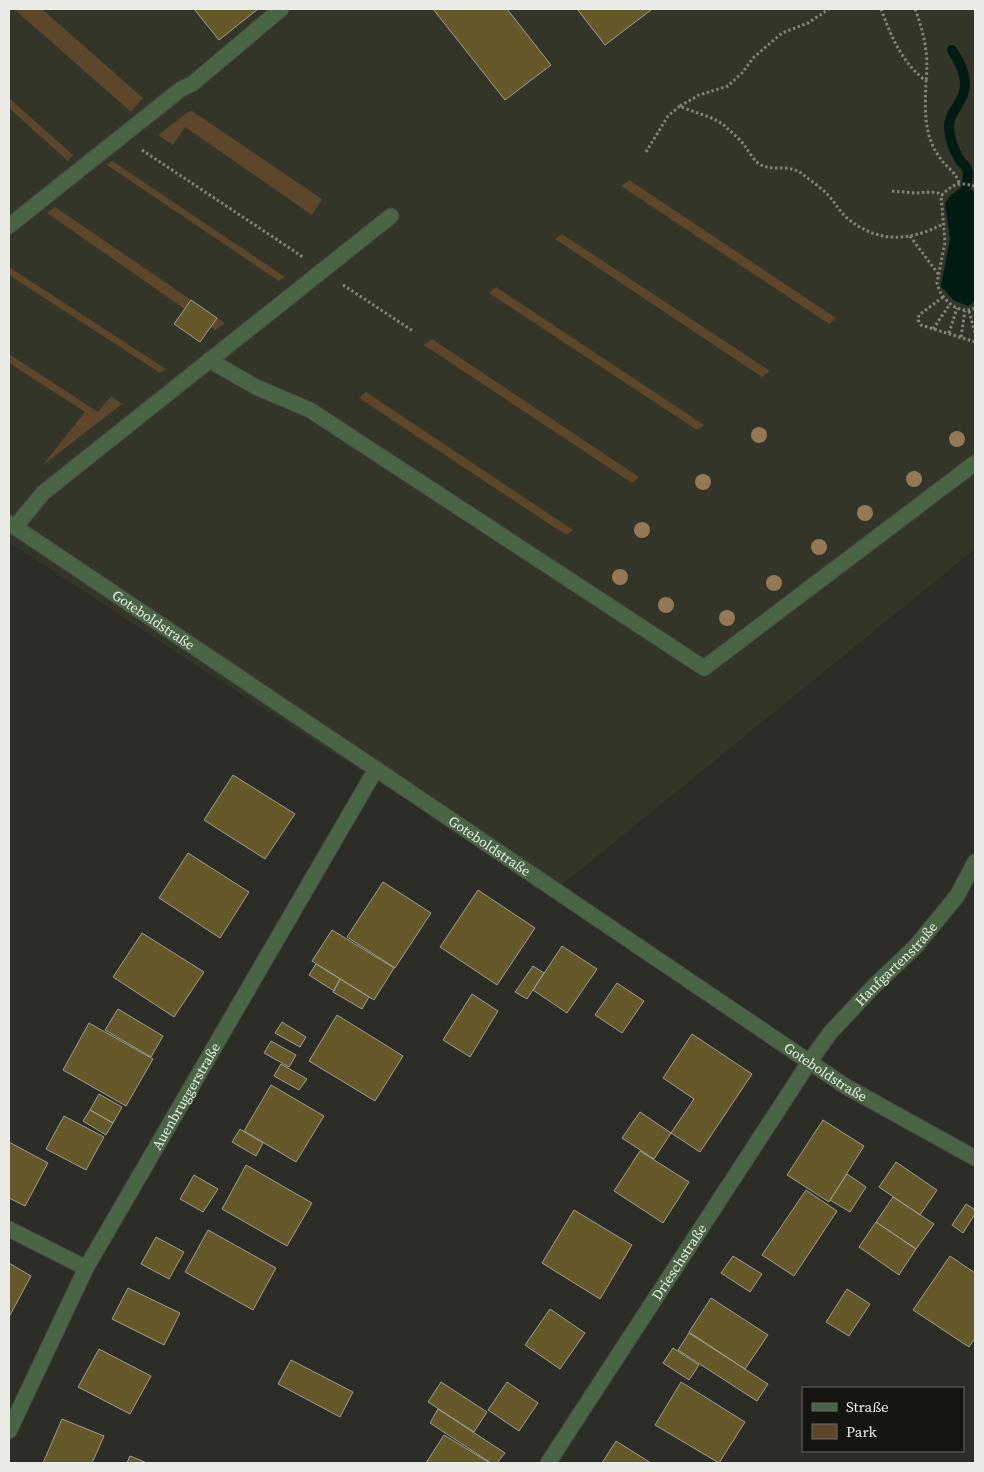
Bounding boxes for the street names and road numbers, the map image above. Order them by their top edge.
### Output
street label: Goteboldstraße [108,585,199,655]
street label: Goteboldstraße [445,811,535,881]
street label: Hanfgartenstraße [850,917,942,1010]
street label: Goteboldstraße [780,1038,871,1106]
street label: Auenbruggerstraße [147,1039,225,1153]
street label: Drieschstraße [647,1220,711,1304]

